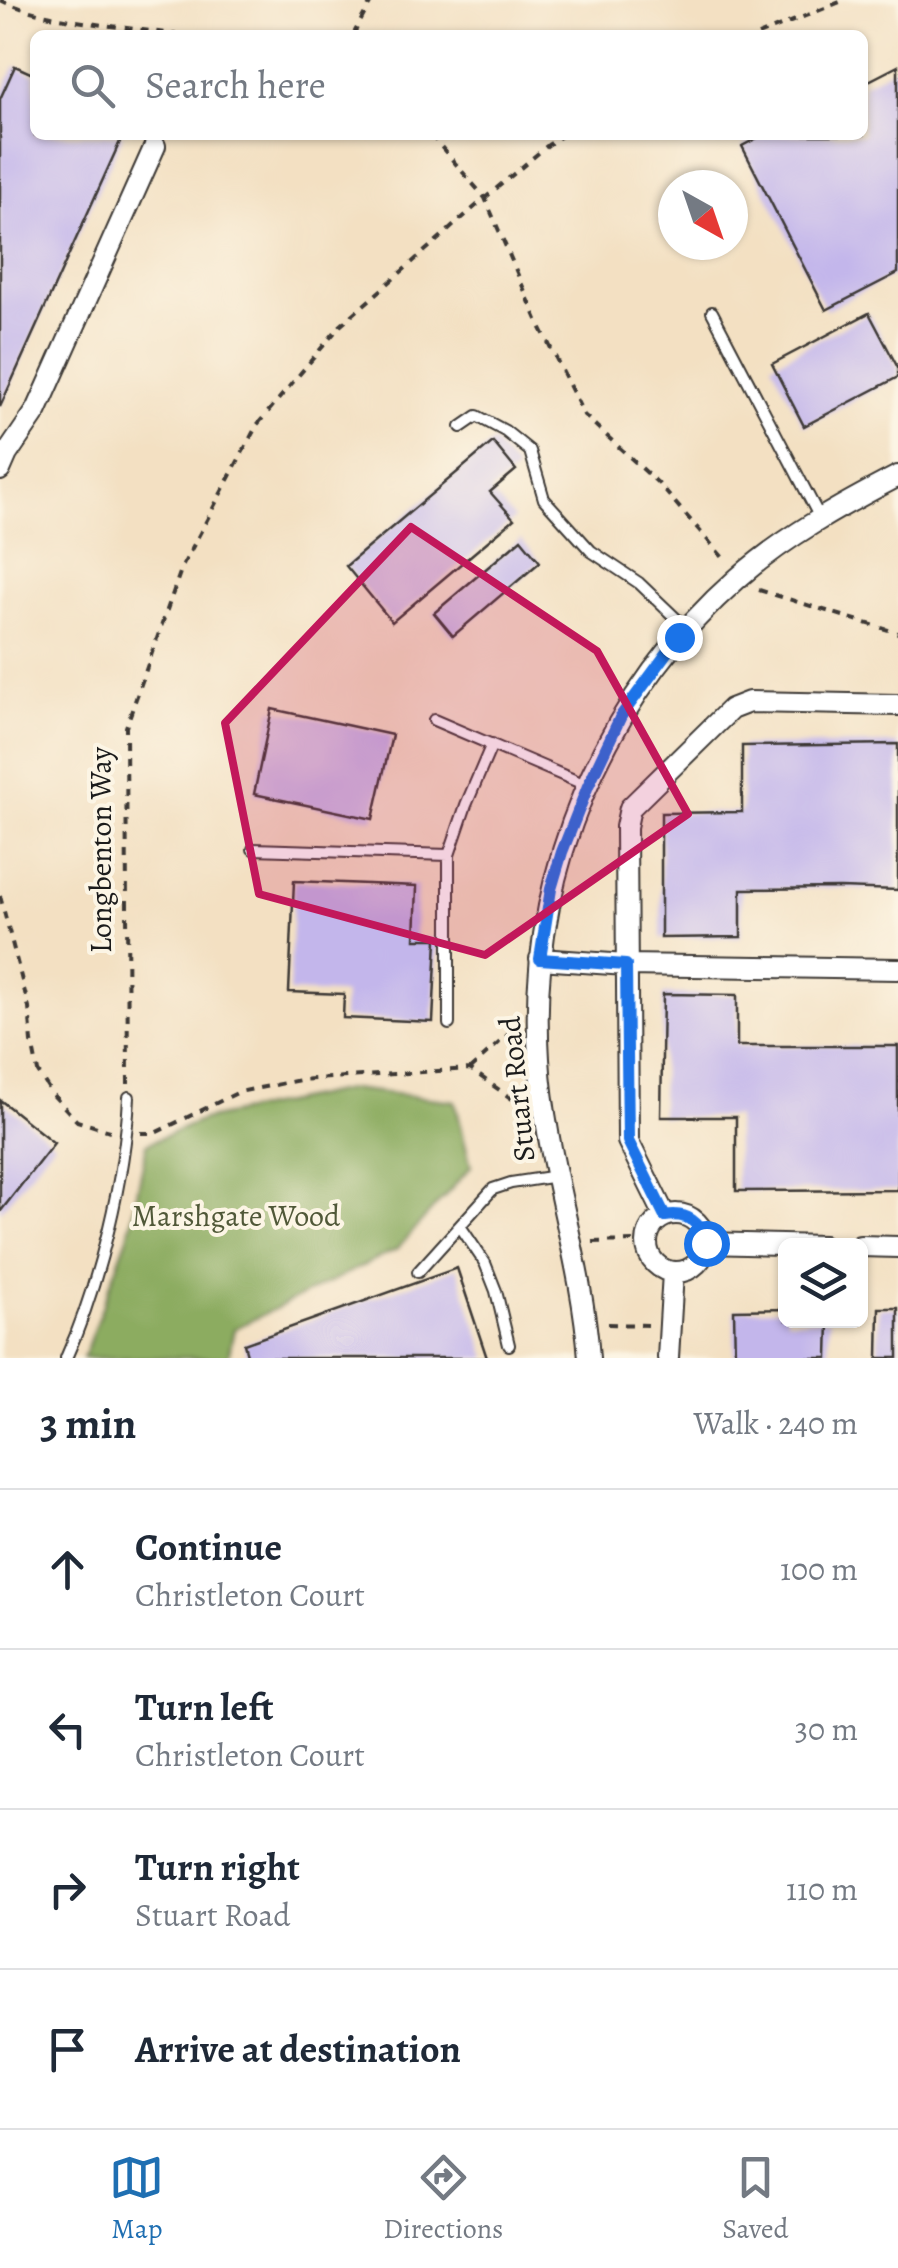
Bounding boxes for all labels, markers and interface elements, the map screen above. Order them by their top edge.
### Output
search box [30,30,868,140]
icon: search [65,58,120,113]
text: Search here [145,59,326,111]
north arrow [658,170,748,260]
route end [657,615,703,661]
street label: Longbenton Way [81,746,121,953]
street label: Stuart Road [489,1014,545,1164]
park label: Marshgate Wood [132,1196,341,1236]
route start [684,1221,730,1267]
map controls [778,1238,868,1328]
button: layers [778,1238,868,1328]
text: 3 min [40,1395,136,1452]
text: Walk · 240 m [693,1401,858,1445]
text: Continue [135,1521,282,1573]
icon: ahead [40,1542,95,1597]
text: 100 m [780,1547,858,1591]
text: Christleton Court [135,1573,365,1617]
text: Turn left [135,1681,274,1733]
icon: left [40,1702,95,1757]
text: 30 m [795,1707,858,1751]
text: Christleton Court [135,1733,365,1777]
text: Turn right [135,1841,300,1893]
icon: right [40,1862,95,1917]
text: 110 m [786,1867,858,1911]
text: Stuart Road [135,1893,291,1937]
icon: arrive [40,2022,95,2077]
text: Arrive at destination [135,2023,461,2075]
tab: Map [109,2150,164,2248]
tab: Directions [383,2150,503,2248]
tab: Saved [722,2150,789,2248]

